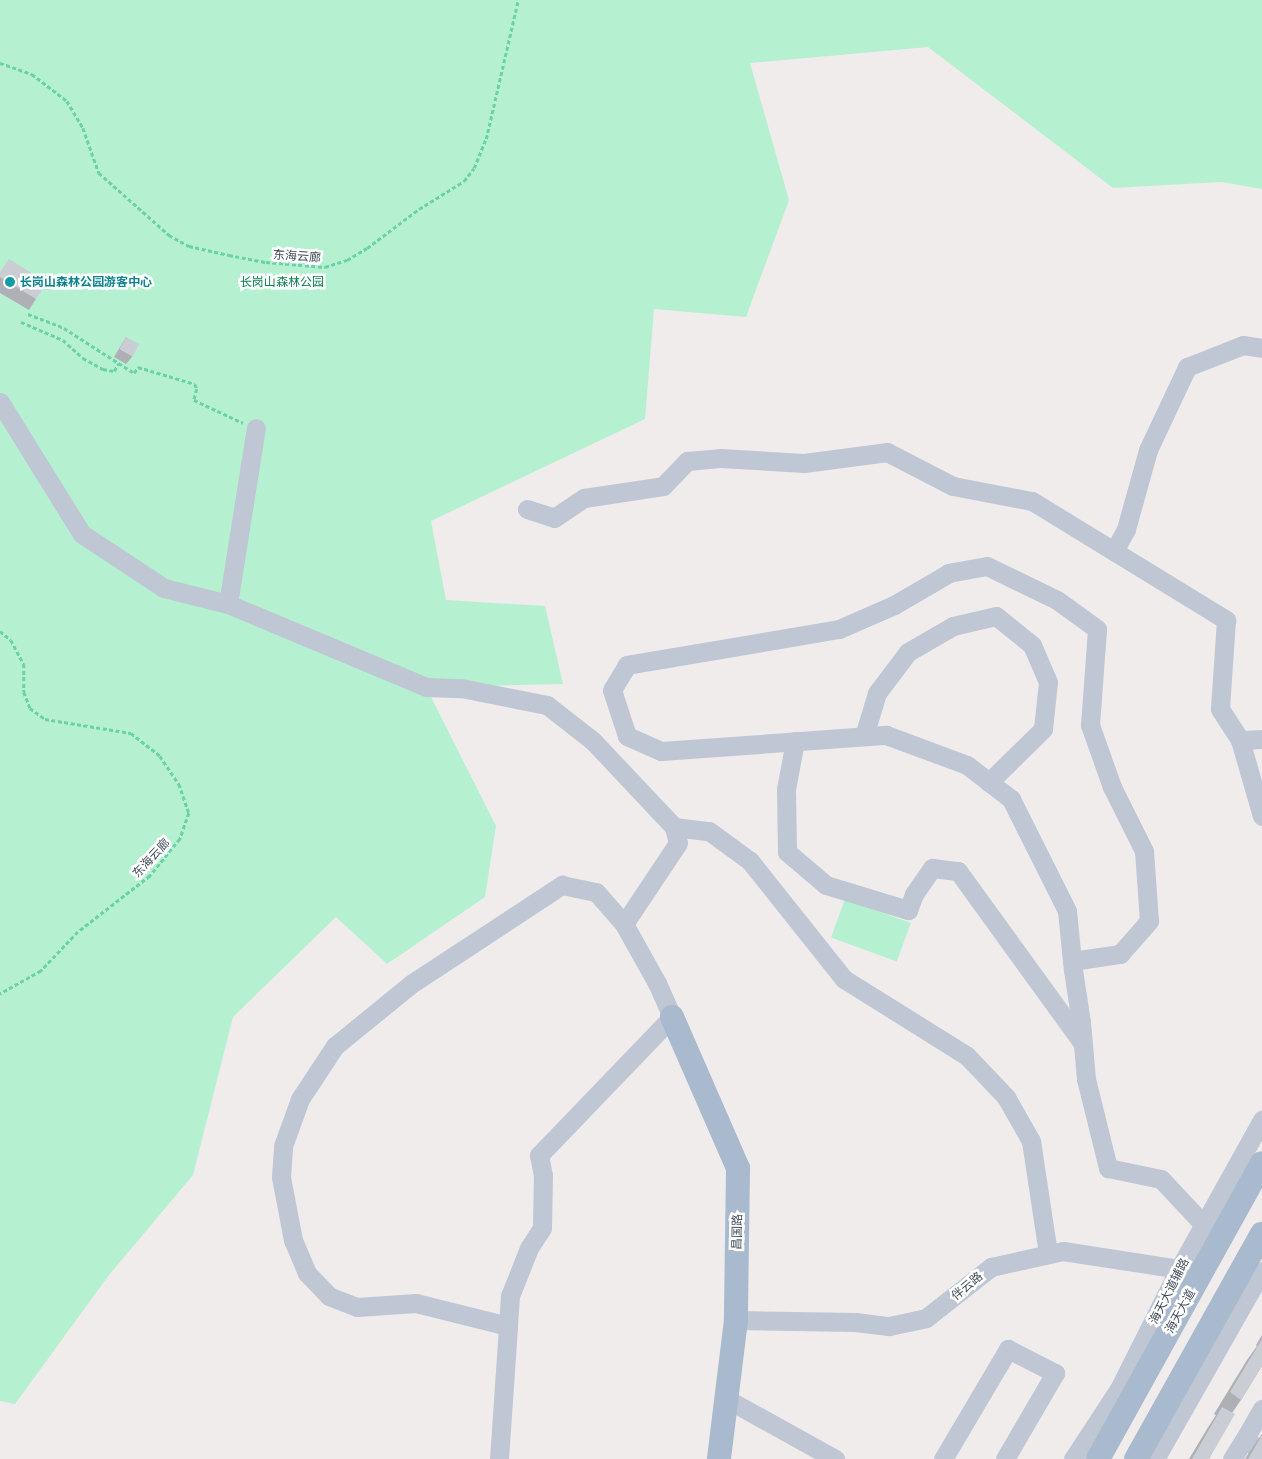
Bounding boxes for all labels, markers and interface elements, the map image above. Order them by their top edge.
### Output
street label: 东海云廊 [273,247,321,265]
place label: 长岗山森林公园游客中心 [20,275,152,289]
park label: 长岗山森林公园 [240,275,324,289]
marker: 长岗山森林公园游客中心 [4,276,16,288]
street label: 东海云廊 [129,836,173,880]
street label: 昌国路 [729,1214,745,1250]
street label: 海天大道辅路 [1146,1256,1192,1326]
street label: 伴云路 [949,1269,985,1303]
street label: 海天大道 [1162,1287,1198,1335]

